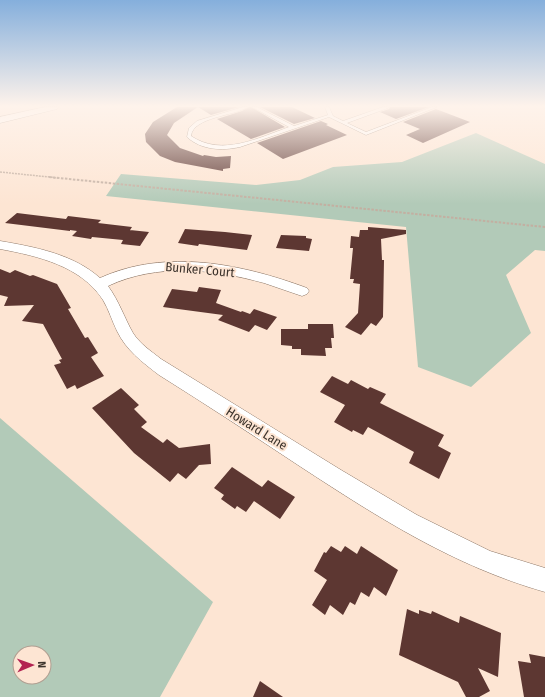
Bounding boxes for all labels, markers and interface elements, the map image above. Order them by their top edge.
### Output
street label: Bunker Court [165,259,236,280]
street label: Howard Lane [224,404,290,453]
north arrow [12,645,52,685]
text: N [35,661,48,668]

